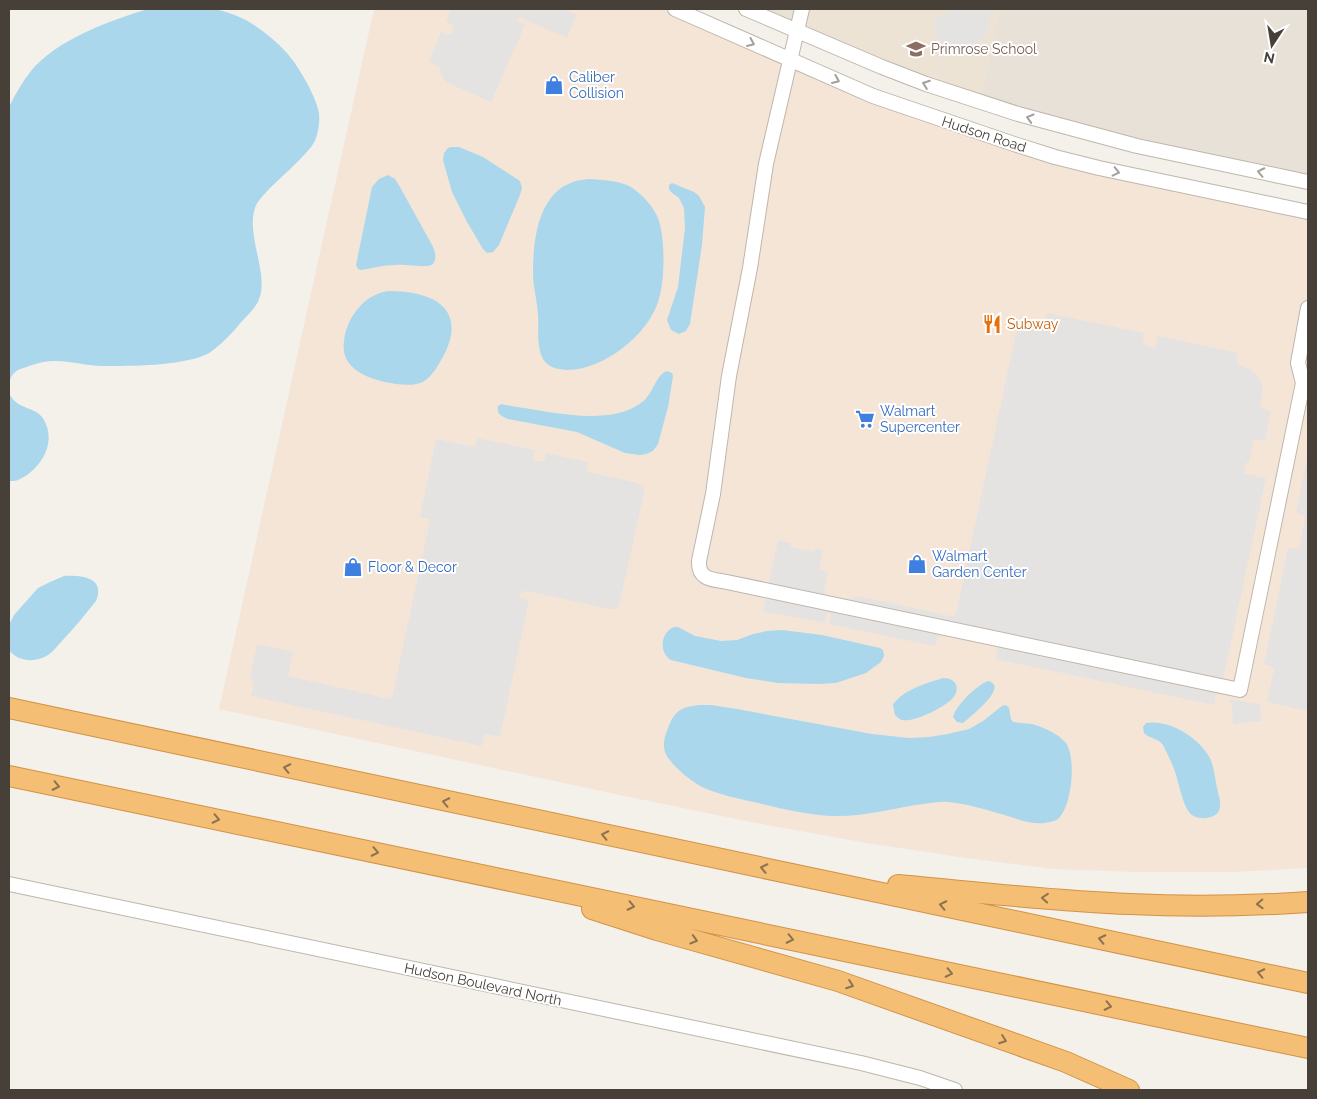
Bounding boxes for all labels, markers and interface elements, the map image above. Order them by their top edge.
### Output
north arrow [1247,20,1297,70]
one-way arrow [746,36,755,47]
school or university icon: Primrose School [905,38,927,60]
place label: Primrose School [931,41,1037,57]
text: N [1262,49,1276,67]
place label: Caliber Collision [569,69,624,101]
one-way arrow [831,73,840,84]
shop icon: Caliber Collision [543,74,565,96]
one-way arrow [922,80,931,90]
street label: Hudson Road [940,113,1028,155]
one-way arrow [1026,113,1034,123]
one-way arrow [1112,166,1121,176]
one-way arrow [1256,167,1265,178]
restaurant icon: Subway [981,313,1003,335]
place label: Subway [1007,316,1059,332]
place label: Walmart Supercenter [880,403,960,435]
supermarket icon: Walmart Supercenter [854,408,876,430]
place label: Walmart Garden Center [932,548,1027,580]
shop icon: Walmart Garden Center [906,553,928,575]
shop icon: Floor & Decor [342,556,364,578]
place label: Floor & Decor [368,559,457,575]
one-way arrow [282,763,291,773]
one-way arrow [52,780,61,791]
one-way arrow [441,797,450,807]
one-way arrow [211,813,220,824]
one-way arrow [600,830,609,840]
one-way arrow [370,846,379,857]
one-way arrow [759,863,768,873]
one-way arrow [1041,893,1049,904]
one-way arrow [1255,899,1263,909]
one-way arrow [626,900,635,911]
one-way arrow [938,901,947,911]
one-way arrow [785,933,794,944]
one-way arrow [1097,934,1106,945]
one-way arrow [690,935,698,945]
street label: Hudson Boulevard North [403,959,563,1009]
one-way arrow [944,967,953,977]
one-way arrow [1256,968,1265,979]
one-way arrow [845,979,854,989]
one-way arrow [1103,1000,1112,1011]
one-way arrow [998,1034,1007,1044]

